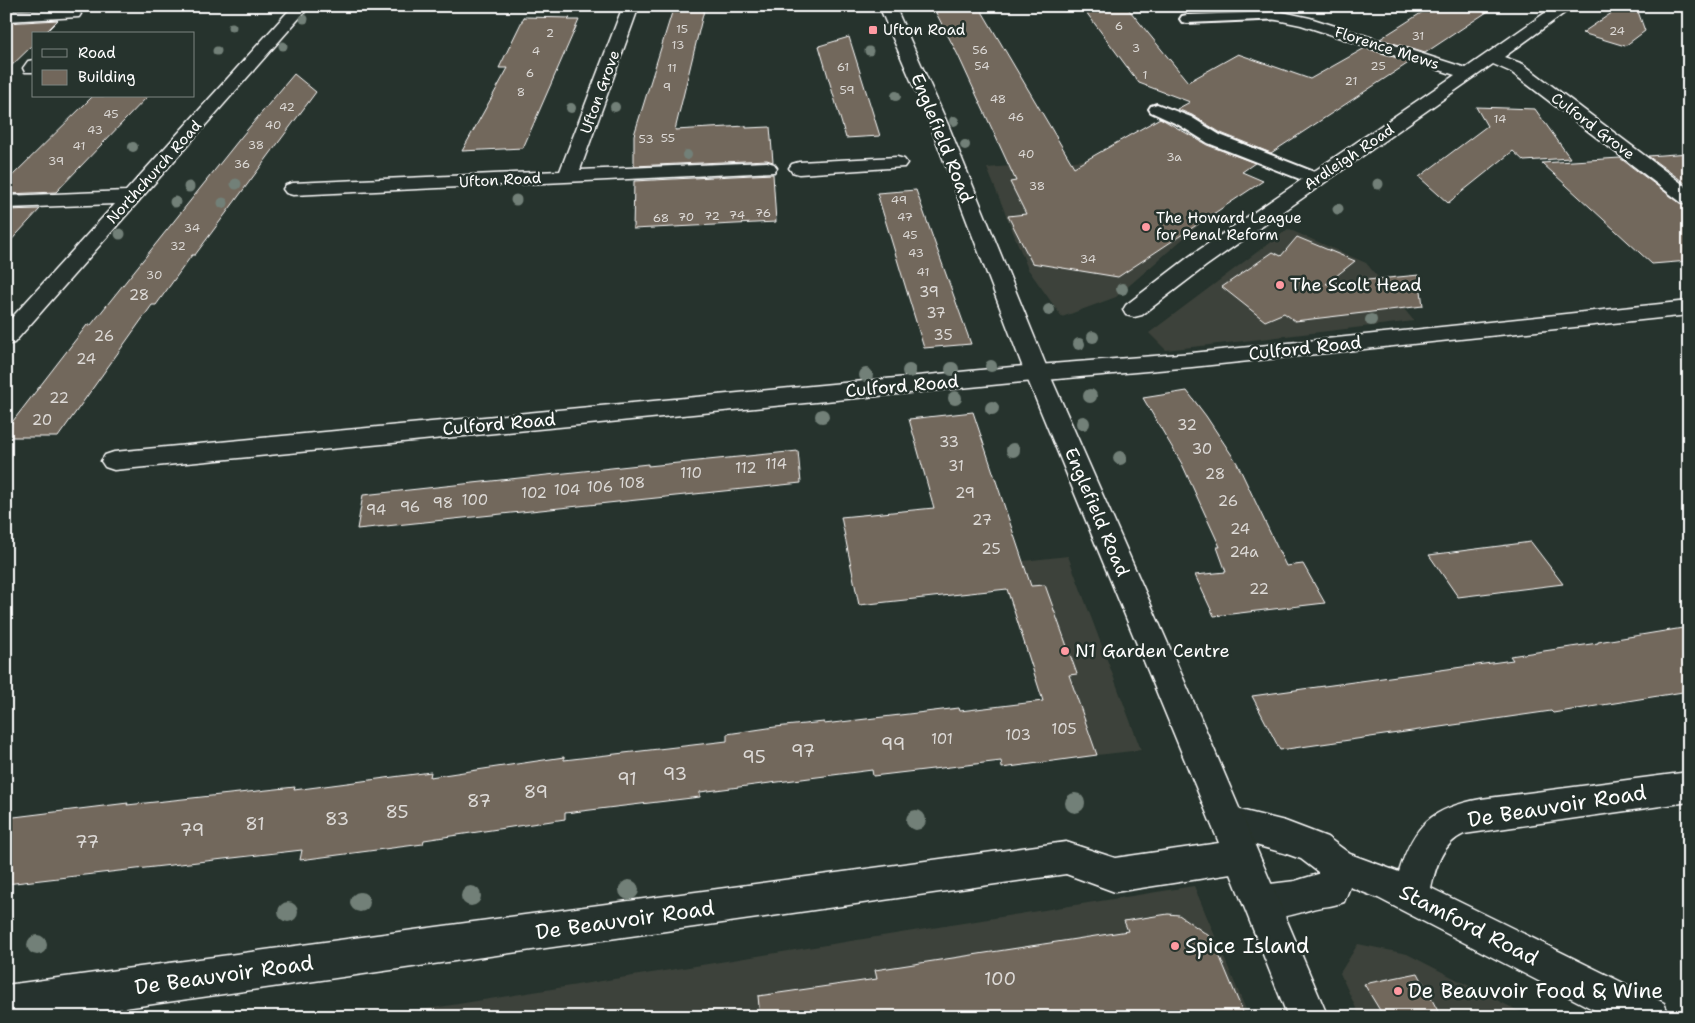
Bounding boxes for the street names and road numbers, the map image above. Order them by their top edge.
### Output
street label: Florence Mews [1332,22,1442,74]
street label: Ufton Grove [576,47,624,137]
street label: Englefield Road [905,70,979,206]
street label: Culford Grove [1547,88,1639,164]
street label: Northchurch Road [102,116,206,228]
street label: Ardleigh Road [1300,119,1398,195]
street label: Ufton Road [458,168,542,192]
street label: Culford Road [1247,330,1363,366]
street label: Culford Road [844,369,960,403]
street label: Culford Road [441,407,557,441]
street label: Englefield Road [1059,444,1135,580]
street label: De Beauvoir Road [1466,778,1648,834]
street label: Stamford Road [1395,878,1543,972]
street label: De Beauvoir Road [534,894,716,946]
street label: De Beauvoir Road [133,949,315,1001]

